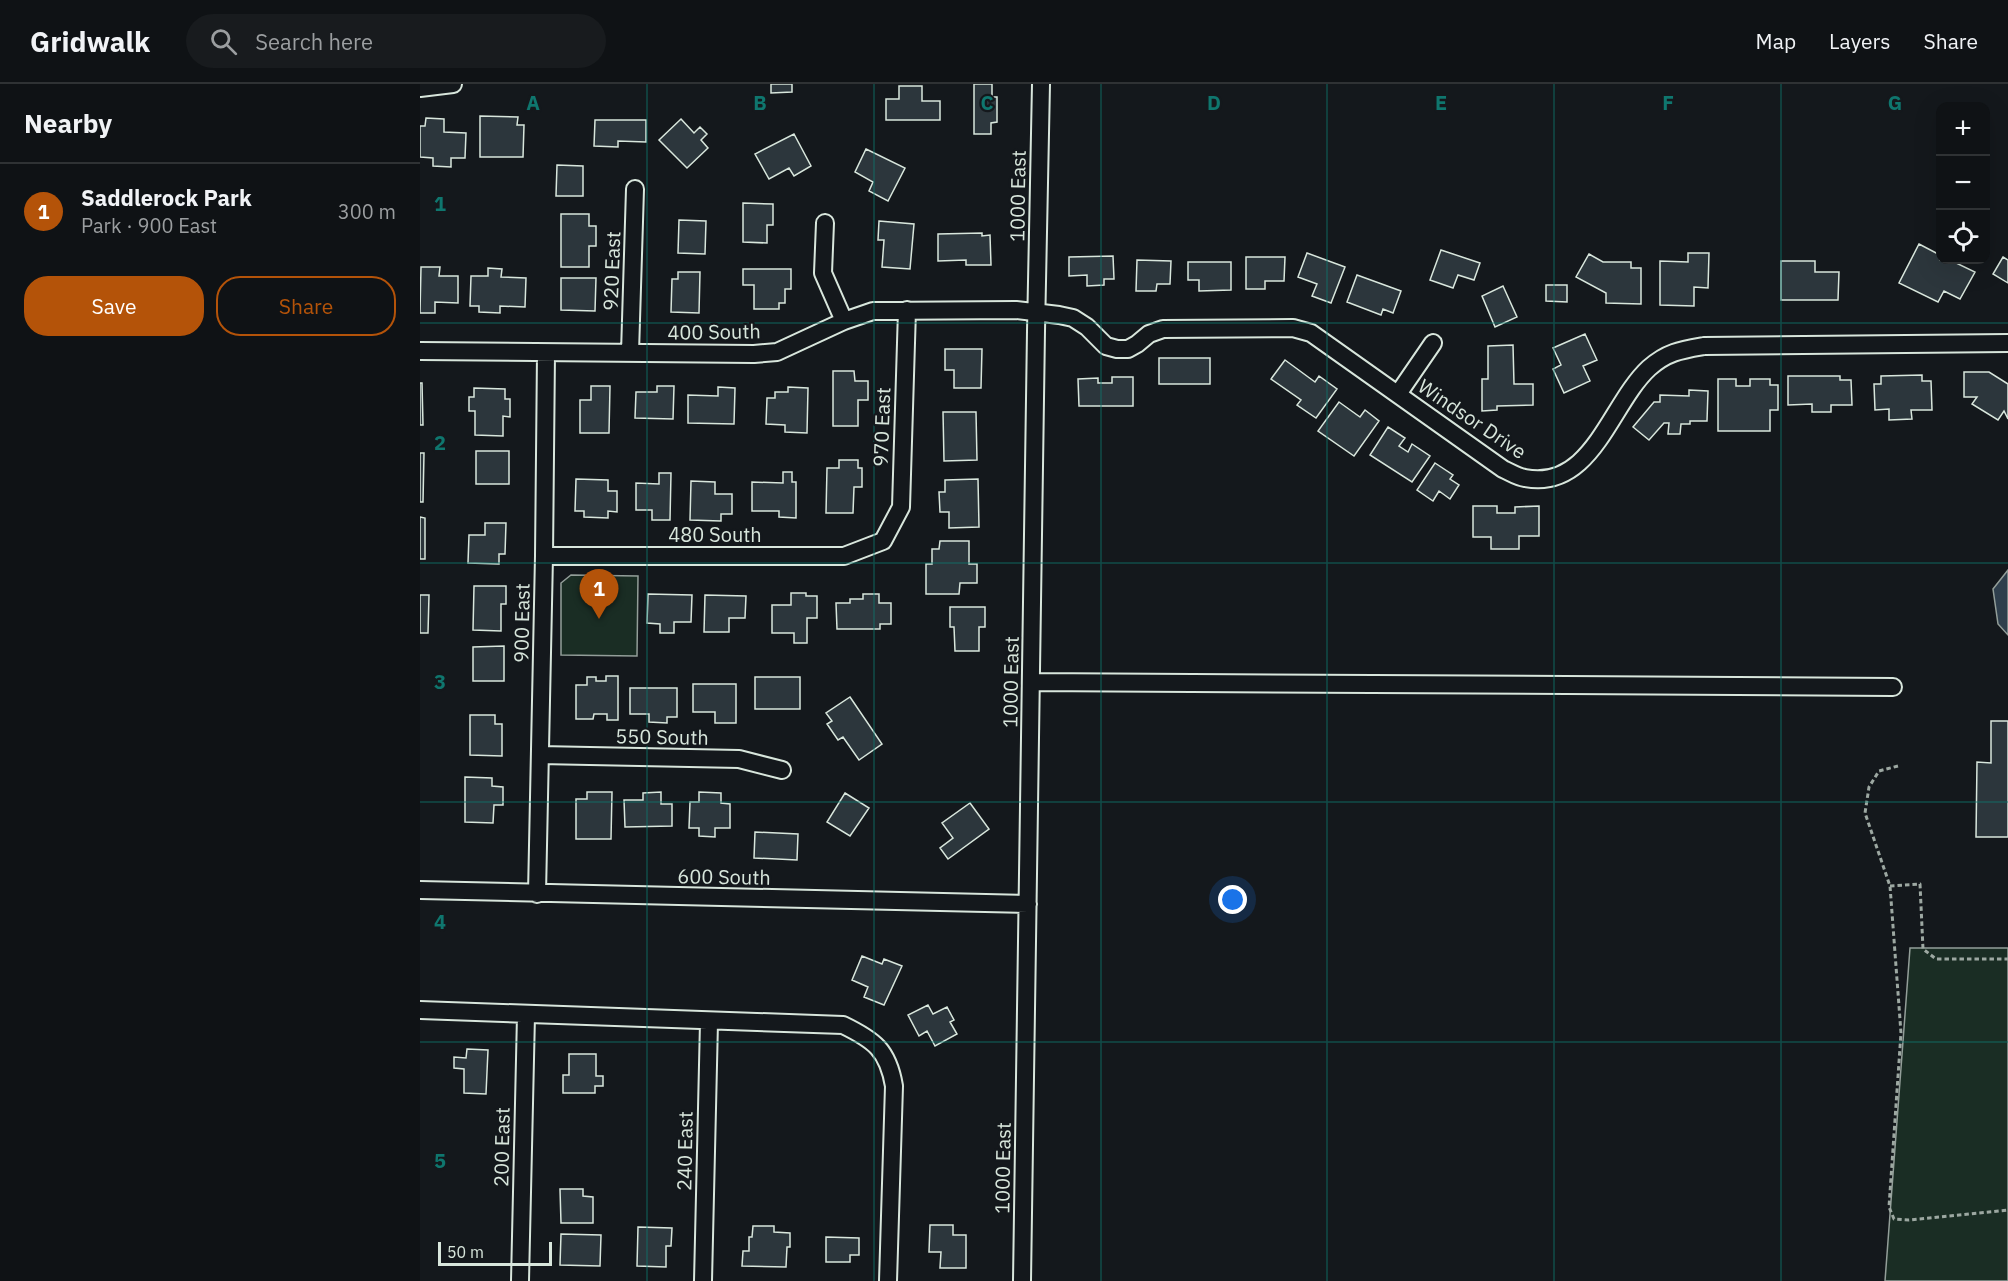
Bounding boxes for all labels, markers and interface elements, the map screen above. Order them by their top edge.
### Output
search box [186,14,606,68]
text: Gridwalk [30,23,150,60]
icon: search [207,25,240,58]
text: Search here [255,27,373,56]
text: Map [1756,27,1796,55]
text: Layers [1829,27,1891,55]
text: Share [1924,27,1978,55]
text: A [526,89,540,116]
text: B [753,89,767,116]
text: C [980,89,994,116]
text: D [1207,89,1221,116]
text: E [1435,89,1447,116]
text: F [1662,89,1674,116]
text: G [1888,89,1902,116]
map controls [1936,102,1990,264]
button: + [1936,102,1990,156]
text: Nearby [24,106,112,140]
street label: 1000 East [1003,150,1032,242]
button: − [1936,156,1990,210]
text: Saddlerock Park [81,183,252,212]
text: 1 [434,190,446,217]
text: 1 [38,198,50,225]
text: 300 m [338,198,396,225]
button: locate [1936,210,1990,264]
text: Park · 900 East [81,212,217,239]
street label: 920 East [597,231,626,311]
button: Save [24,276,204,336]
button: Share [216,276,396,336]
street label: 400 South [667,317,761,346]
street label: Windsor Drive [1413,372,1532,465]
street label: 970 East [867,387,896,467]
text: 2 [434,429,446,456]
street label: 480 South [668,521,762,548]
pin: 1 [580,570,618,619]
street label: 900 East [507,583,536,663]
street label: 1000 East [996,636,1025,728]
text: 3 [434,668,446,695]
street label: 550 South [615,722,709,751]
street label: 600 South [677,862,771,891]
your location [1218,885,1247,914]
text: 4 [434,908,446,935]
street label: 200 East [487,1107,516,1187]
street label: 240 East [670,1111,699,1191]
street label: 1000 East [988,1122,1017,1214]
text: 5 [434,1147,446,1174]
scale bar [438,1239,552,1266]
text: 50 m [447,1242,484,1262]

